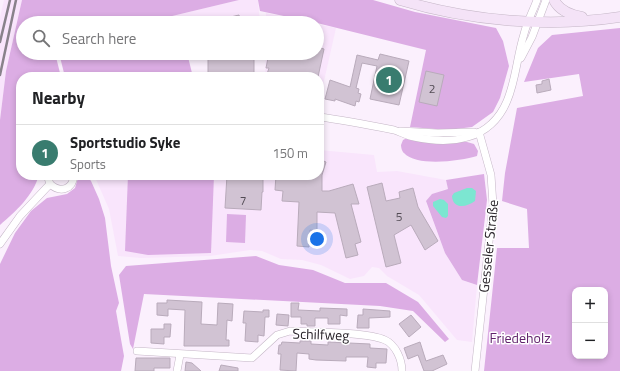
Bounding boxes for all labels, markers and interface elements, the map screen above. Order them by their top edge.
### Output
search box [16,16,324,60]
icon: search [30,27,52,49]
text: Search here [62,27,136,50]
pin: 1 [376,65,402,95]
house number: 2 [429,79,435,98]
text: Nearby [32,85,85,111]
text: Sportstudio Syke [70,131,180,154]
text: 1 [41,143,49,163]
text: 150 m [272,143,308,163]
text: Sports [70,154,106,174]
house number: 7 [240,191,246,210]
street label: Gesseler Straße [473,198,503,294]
house number: 5 [396,207,403,226]
your location [307,229,327,249]
map controls [572,287,608,359]
button: + [572,287,608,323]
street label: Schilfweg [292,323,350,345]
button: − [572,323,608,359]
park label: Friedeholz [489,327,551,348]

